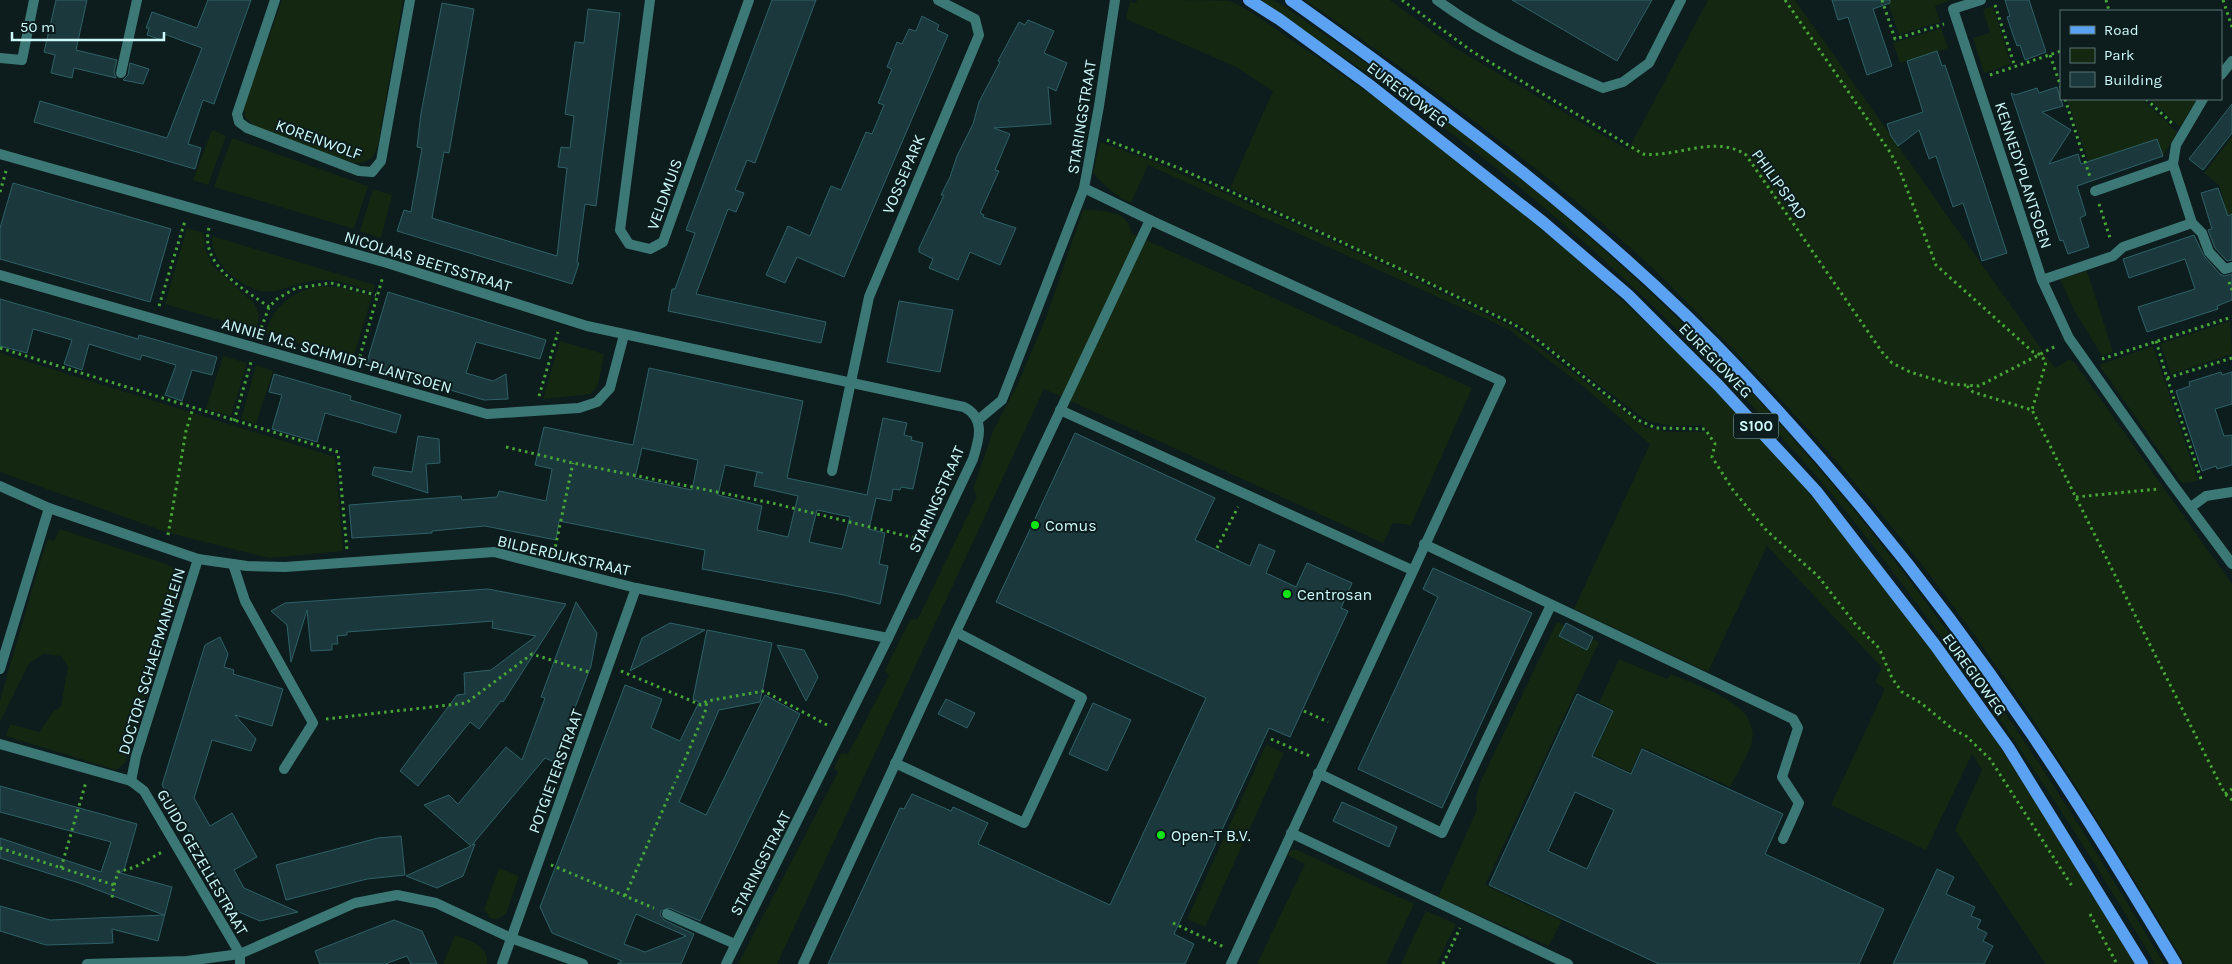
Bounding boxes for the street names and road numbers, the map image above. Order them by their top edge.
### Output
street label: EUREGIOWEG [1363,58,1452,131]
street label: STARINGSTRAAT [1063,59,1100,175]
street label: KENNEDYPLANTSOEN [1991,99,2056,251]
street label: KORENWOLF [273,115,364,164]
street label: VOSSEPARK [878,131,929,217]
street label: PHILIPSPAD [1748,145,1812,223]
street label: VELDMUIS [643,156,686,232]
street label: NICOLAAS BEETSSTRAAT [342,227,514,296]
street label: ANNIE M.G. SCHMIDT-PLANTSOEN [220,313,454,397]
street label: EUREGIOWEG [1675,319,1756,402]
road number: S100 [1734,414,1778,438]
street label: STARINGSTRAAT [904,443,969,556]
street label: BILDERDIJKSTRAAT [496,531,632,580]
street label: DOCTOR SCHAEPMANPLEIN [114,565,189,757]
street label: EUREGIOWEG [1938,629,2011,719]
street label: POTGIETERSTRAAT [524,706,587,836]
street label: GUIDO GEZELLESTRAAT [153,786,252,938]
street label: STARINGSTRAAT [726,808,795,919]

